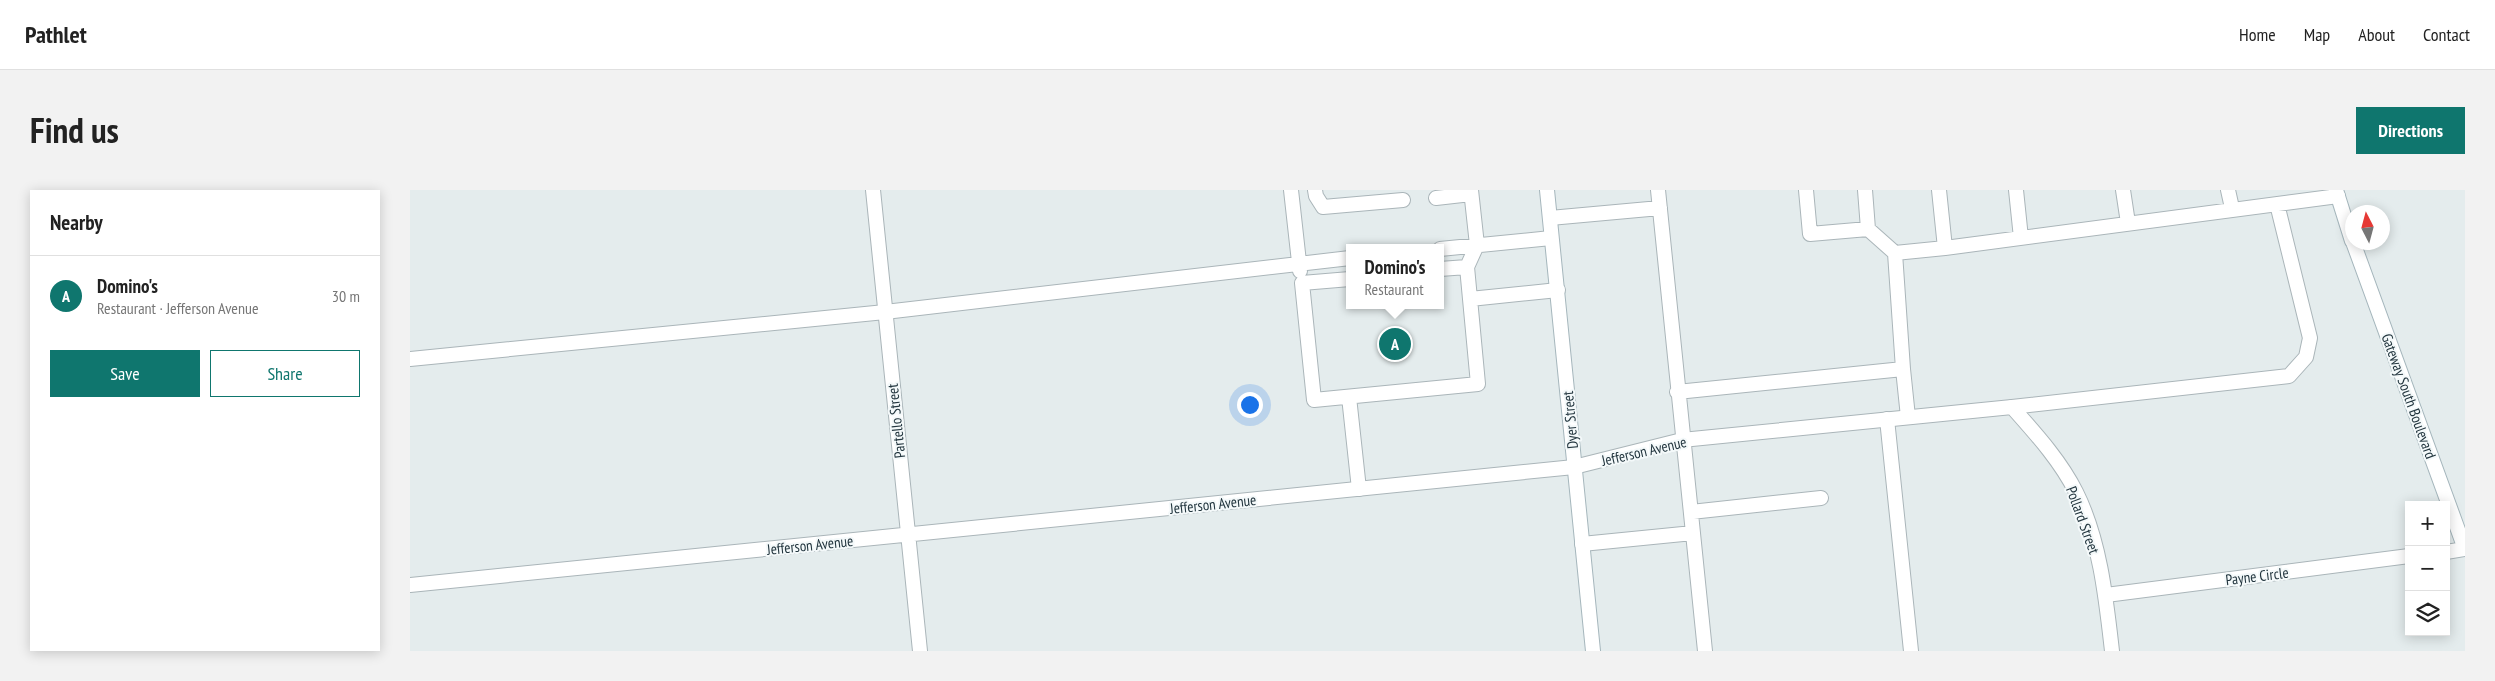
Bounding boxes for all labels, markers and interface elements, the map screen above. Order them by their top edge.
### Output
text: Pathlet [25,19,87,50]
text: Home [2239,23,2276,46]
text: Map [2304,23,2330,46]
text: About [2358,23,2395,46]
text: Contact [2423,23,2470,46]
text: Find us [30,107,119,153]
button: Directions [2356,107,2465,154]
north arrow [2345,205,2390,250]
text: Nearby [50,209,103,236]
popup [1346,244,1444,309]
text: Domino's [1365,255,1425,279]
text: Domino's [97,274,158,298]
text: Restaurant [1365,279,1424,299]
text: A [62,286,70,306]
text: 30 m [332,286,360,306]
text: Restaurant · Jefferson Avenue [97,298,259,318]
pin: A [1379,325,1411,363]
street label: Gateway South Boulevard [2378,331,2440,461]
button: Save [50,350,200,397]
button: Share [210,350,360,397]
street label: Partello Street [883,383,909,459]
street label: Dyer Street [1558,390,1582,450]
your location [1237,392,1263,418]
street label: Jefferson Avenue [1599,432,1688,470]
street label: Pollard Street [2062,484,2104,556]
street label: Jefferson Avenue [1168,490,1257,518]
map controls [2405,501,2450,636]
button: + [2405,501,2450,546]
street label: Jefferson Avenue [765,531,854,559]
button: − [2405,546,2450,591]
street label: Payne Circle [2224,563,2290,589]
button: layers [2405,591,2450,636]

